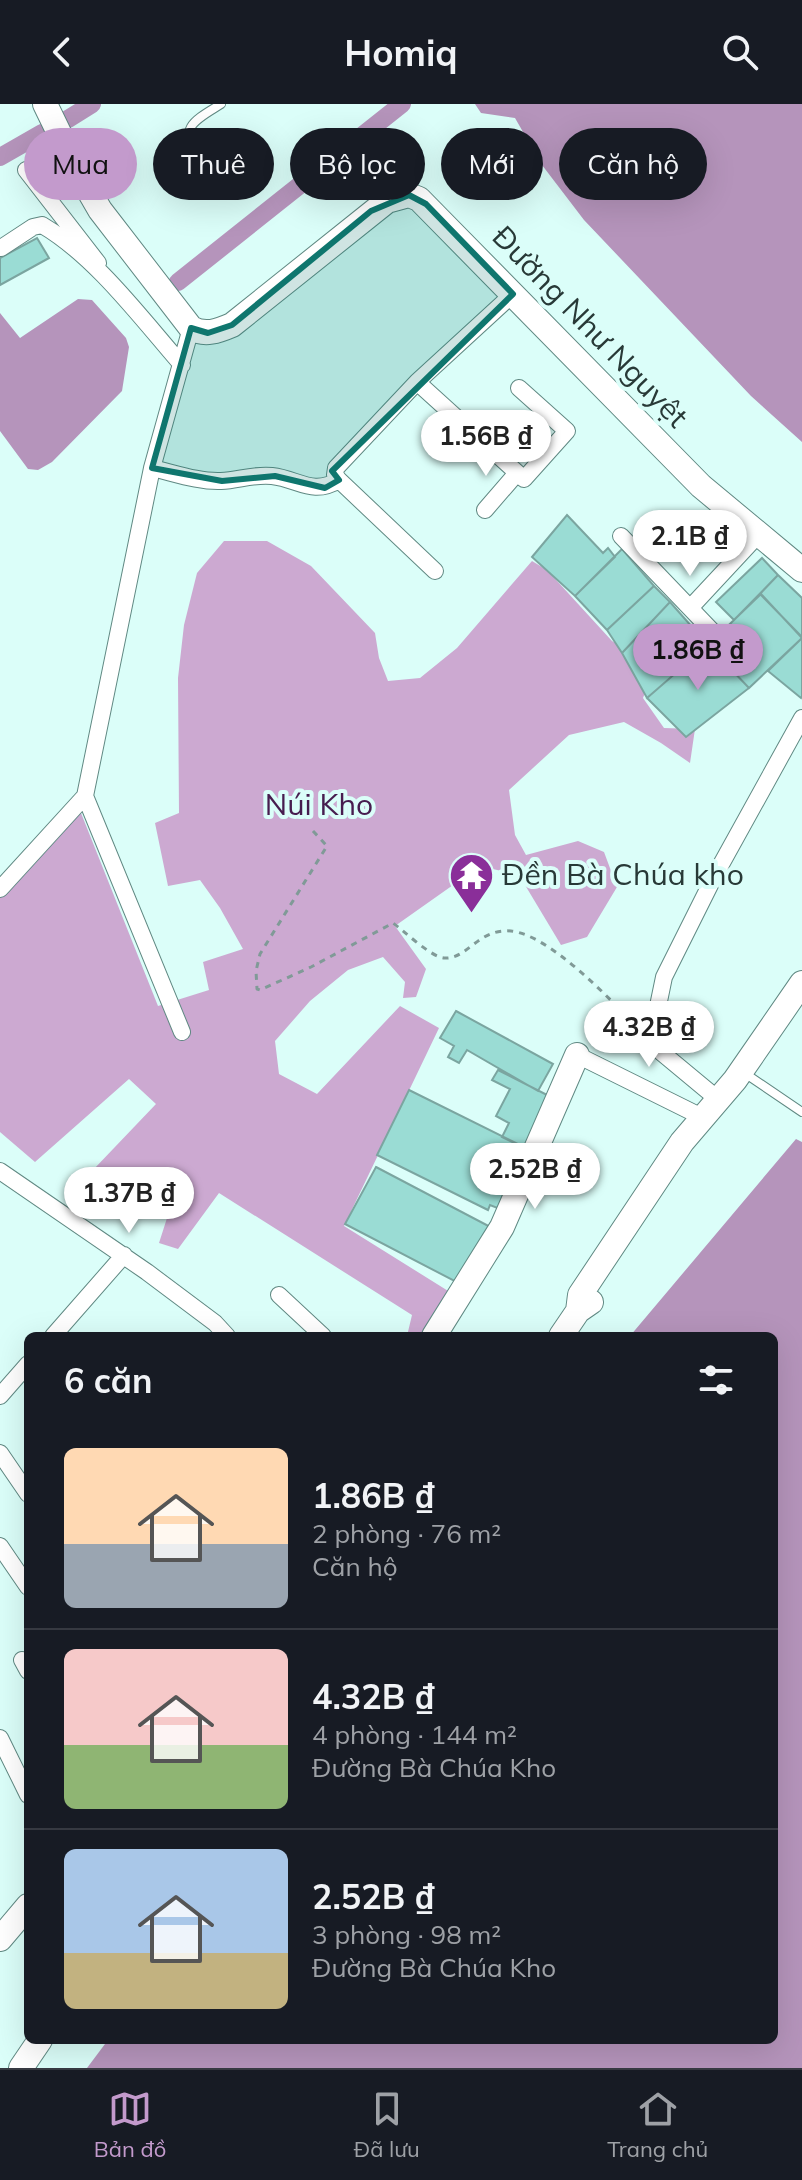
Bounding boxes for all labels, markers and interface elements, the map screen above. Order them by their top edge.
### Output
icon: back [40,30,84,74]
text: Homiq [344,30,458,75]
icon: search [718,30,762,74]
chip: Mua [24,128,137,200]
chip: Thuê [153,128,274,200]
chip: Bộ lọc [290,128,425,200]
chip: Mới [441,128,543,200]
chip: Căn hộ [559,128,707,200]
street label: Đường Như Nguyệt [485,218,697,435]
pin: 1.56B ₫ [412,410,560,478]
text: 1.56B ₫ [439,419,533,452]
pin: 2.1B ₫ [625,510,755,578]
text: 2.1B ₫ [651,519,729,552]
pin: 1.86B ₫ [624,624,772,692]
text: 1.86B ₫ [651,633,745,666]
park label: Núi Kho [265,785,373,823]
temple icon: Đền Bà Chúa kho [447,851,495,914]
place label: Đền Bà Chúa kho [502,855,744,893]
pin: 4.32B ₫ [575,1001,723,1069]
text: 4.32B ₫ [602,1010,696,1043]
pin: 2.52B ₫ [461,1143,609,1211]
text: 2.52B ₫ [488,1152,582,1185]
pin: 1.37B ₫ [55,1167,203,1235]
text: 1.37B ₫ [82,1176,176,1209]
icon: filters [694,1358,738,1402]
text: 6 căn [64,1359,152,1402]
text: 1.86B ₫ [312,1474,435,1517]
icon: home [128,1480,224,1576]
text: 2 phòng · 76 m² [312,1517,501,1550]
text: Căn hộ [312,1550,398,1583]
text: 4.32B ₫ [312,1675,435,1718]
icon: home [128,1681,224,1777]
text: 4 phòng · 144 m² [312,1718,517,1751]
text: Đường Bà Chúa Kho [312,1751,556,1784]
text: 2.52B ₫ [312,1875,435,1918]
icon: home [128,1881,224,1977]
text: 3 phòng · 98 m² [312,1918,501,1951]
text: Đường Bà Chúa Kho [312,1951,556,1984]
tab: Bản đồ [94,2087,166,2163]
tab: Đã lưu [354,2087,420,2163]
tab: Trang chủ [607,2087,708,2163]

